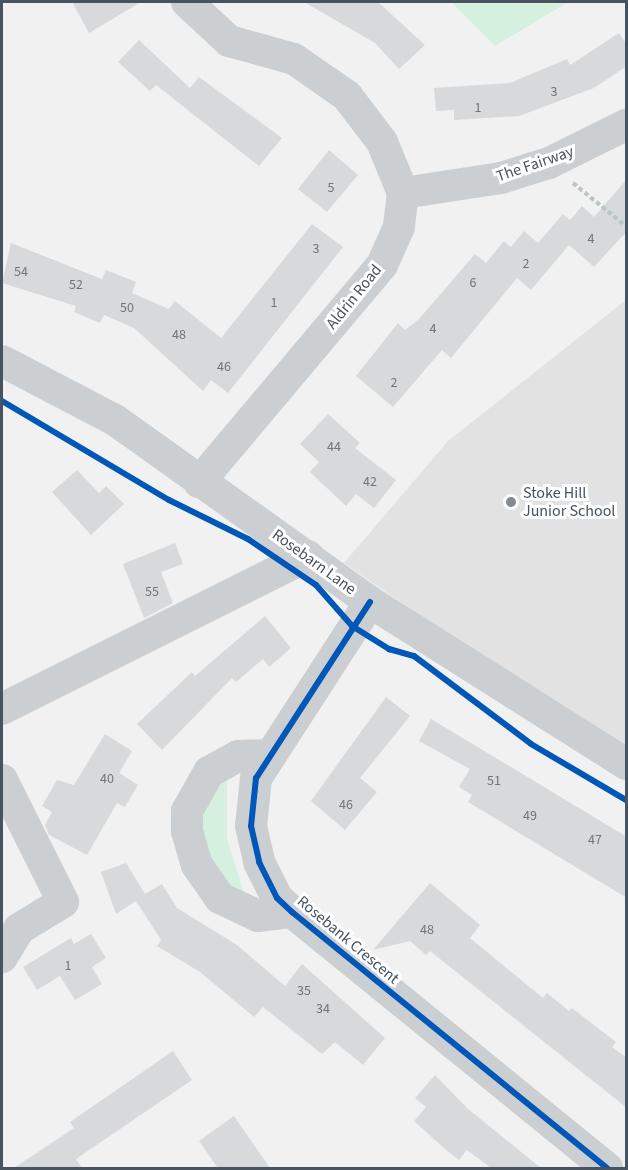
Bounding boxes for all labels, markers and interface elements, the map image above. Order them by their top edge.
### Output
house number: 3 [551,84,557,100]
house number: 1 [475,100,481,116]
street label: The Fairway [494,142,576,186]
house number: 5 [328,180,334,196]
house number: 4 [588,231,594,247]
house number: 3 [313,241,319,257]
house number: 2 [523,256,529,272]
street label: Aldrin Road [322,261,386,333]
house number: 54 [14,264,28,280]
house number: 6 [470,275,476,291]
house number: 52 [69,277,83,293]
house number: 1 [271,295,277,311]
house number: 50 [120,300,134,316]
house number: 4 [430,321,436,337]
house number: 48 [172,327,186,343]
house number: 46 [217,359,231,375]
house number: 2 [391,375,397,391]
house number: 44 [327,439,341,455]
house number: 42 [363,474,377,490]
place label: Stoke Hill Junior School [523,483,615,521]
marker: Stoke Hill Junior School [504,495,518,509]
street label: Rosebarn Lane [268,525,360,599]
house number: 55 [145,584,159,600]
house number: 40 [100,771,114,787]
house number: 51 [487,773,501,789]
house number: 46 [339,797,353,813]
house number: 49 [523,808,537,824]
house number: 47 [588,832,602,848]
street label: Rosebank Crescent [293,892,403,988]
house number: 48 [420,922,434,938]
house number: 1 [65,958,71,974]
house number: 35 [297,983,311,999]
house number: 34 [316,1001,330,1017]

